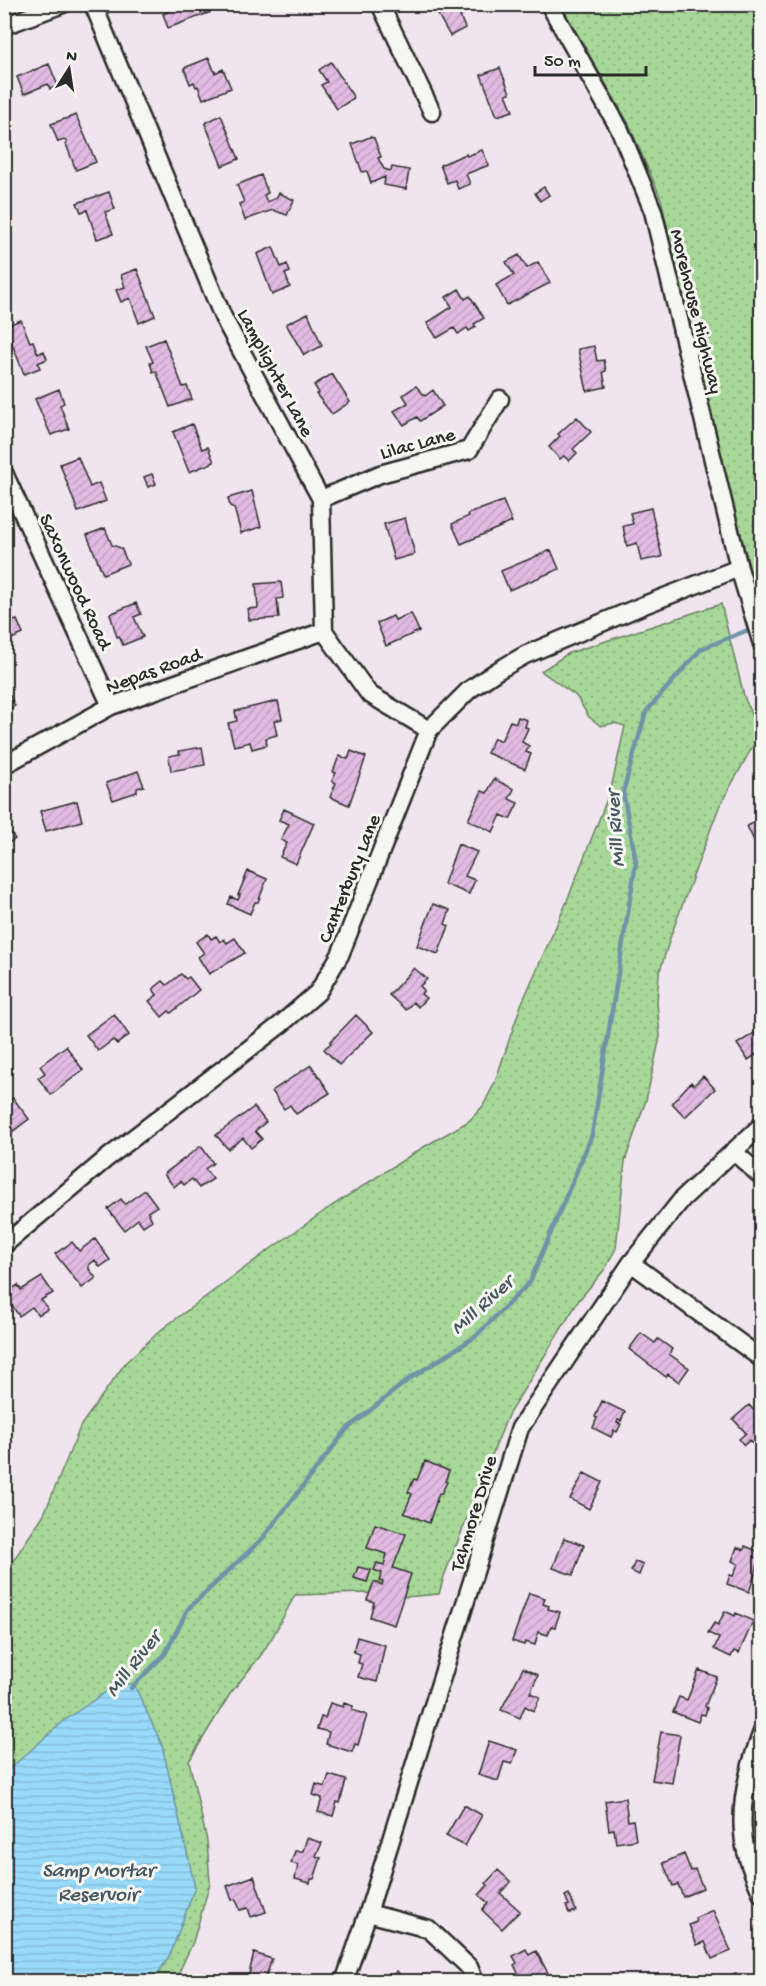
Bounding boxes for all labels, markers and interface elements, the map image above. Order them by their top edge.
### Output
north arrow [39,39,99,99]
scale bar [535,39,646,77]
text: N [64,47,79,68]
text: 50 m [544,52,581,73]
street label: Morehouse Highway [663,227,726,397]
street label: Lamplighter Lane [230,306,318,442]
street label: Lilac Lane [378,424,459,466]
street label: Saxonwood Road [32,511,116,656]
street label: Nepas Road [103,644,207,700]
water label: Mill River [602,785,633,868]
street label: Canterbury Lane [315,811,388,947]
water label: Mill River [447,1269,523,1341]
street label: Tahmore Drive [447,1453,504,1576]
water label: Mill River [101,1624,171,1703]
water label: Samp Mortar Reservoir [42,1860,159,1909]

